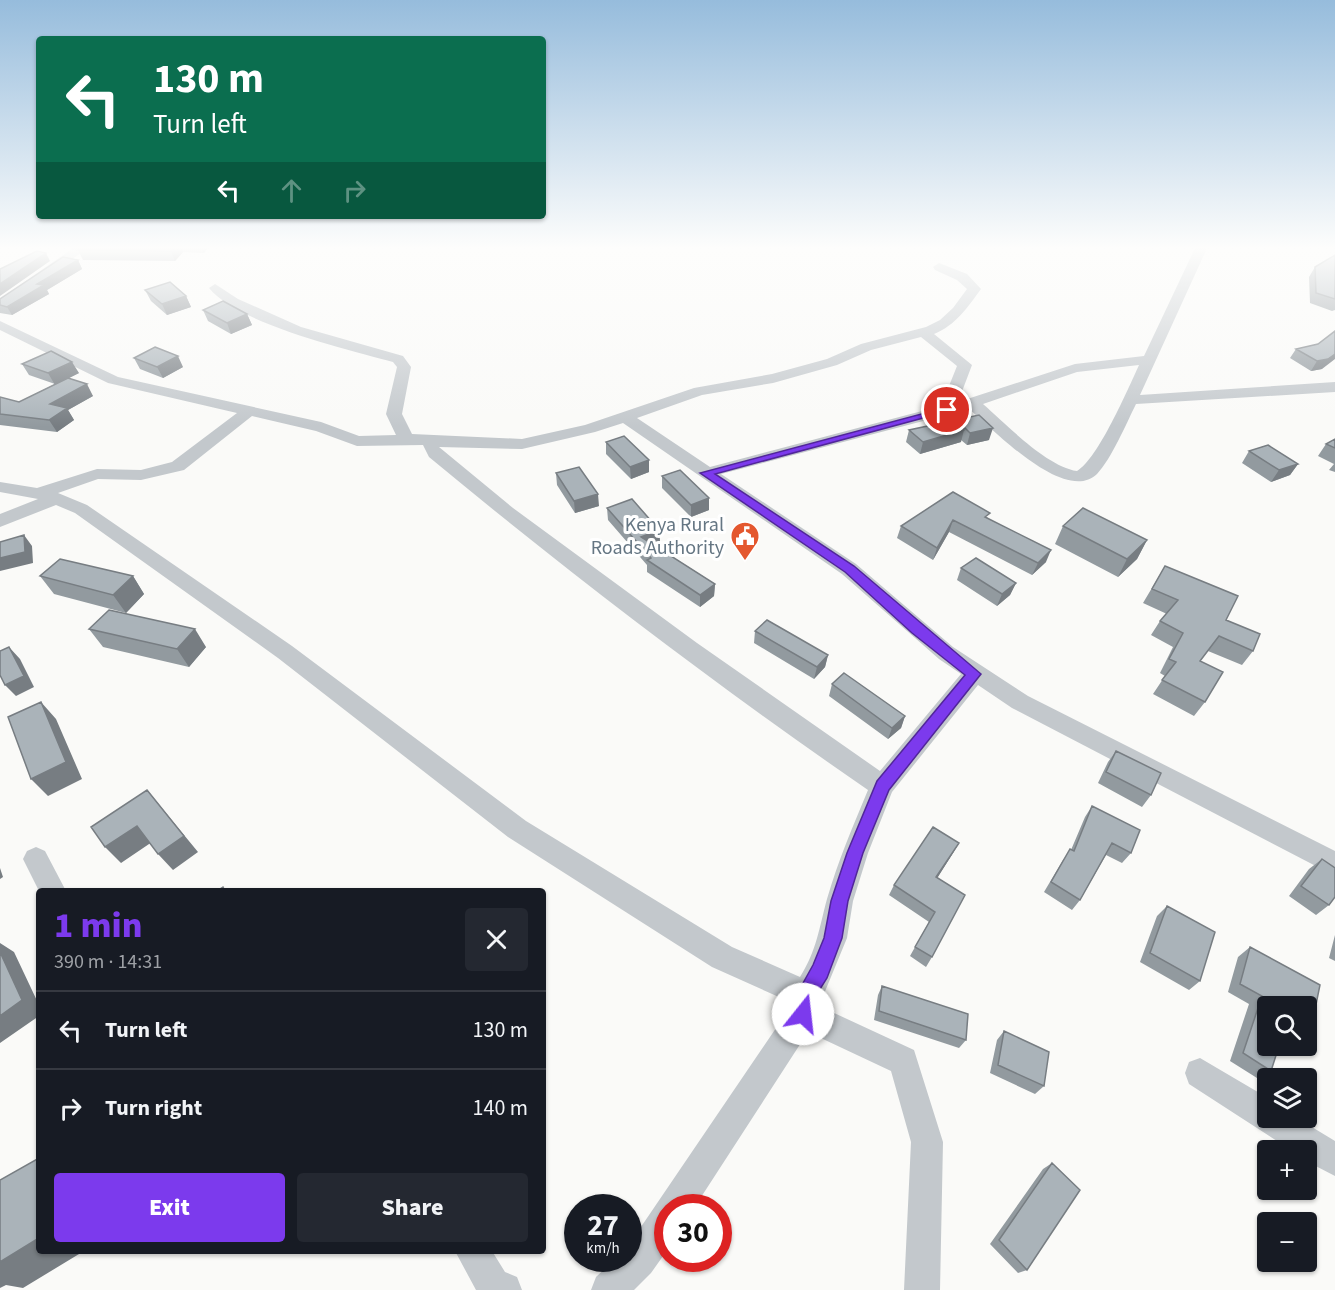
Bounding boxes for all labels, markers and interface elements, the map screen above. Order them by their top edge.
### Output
text: 130 m [153,49,264,109]
icon: left [54,60,132,138]
text: Turn left [153,105,247,144]
icon: left [212,174,245,207]
icon: ahead [275,174,308,207]
icon: right [338,174,371,207]
pin [921,384,972,435]
icon: arrive [930,393,963,426]
place label: Kenya Rural Roads Authority [591,511,725,562]
public building icon: Kenya Rural Roads Authority [729,520,761,562]
text: 1 min [54,900,142,951]
button: close [465,908,528,971]
text: 390 m · 14:31 [54,948,162,976]
position arrow [771,982,835,1046]
map controls [1257,996,1317,1272]
button: search [1257,996,1317,1056]
icon: left [54,1014,87,1047]
text: Turn left [105,1014,187,1046]
text: 130 m [473,1014,528,1046]
button: layers [1257,1068,1317,1128]
icon: right [54,1092,87,1125]
text: Turn right [105,1092,202,1124]
text: 140 m [473,1092,528,1124]
button: + [1257,1140,1317,1200]
button: Exit [54,1173,285,1242]
button: Share [297,1173,528,1242]
speed limit sign: 30 [654,1194,732,1272]
text: 27 [587,1204,619,1247]
button: − [1257,1212,1317,1272]
text: km/h [586,1238,620,1259]

